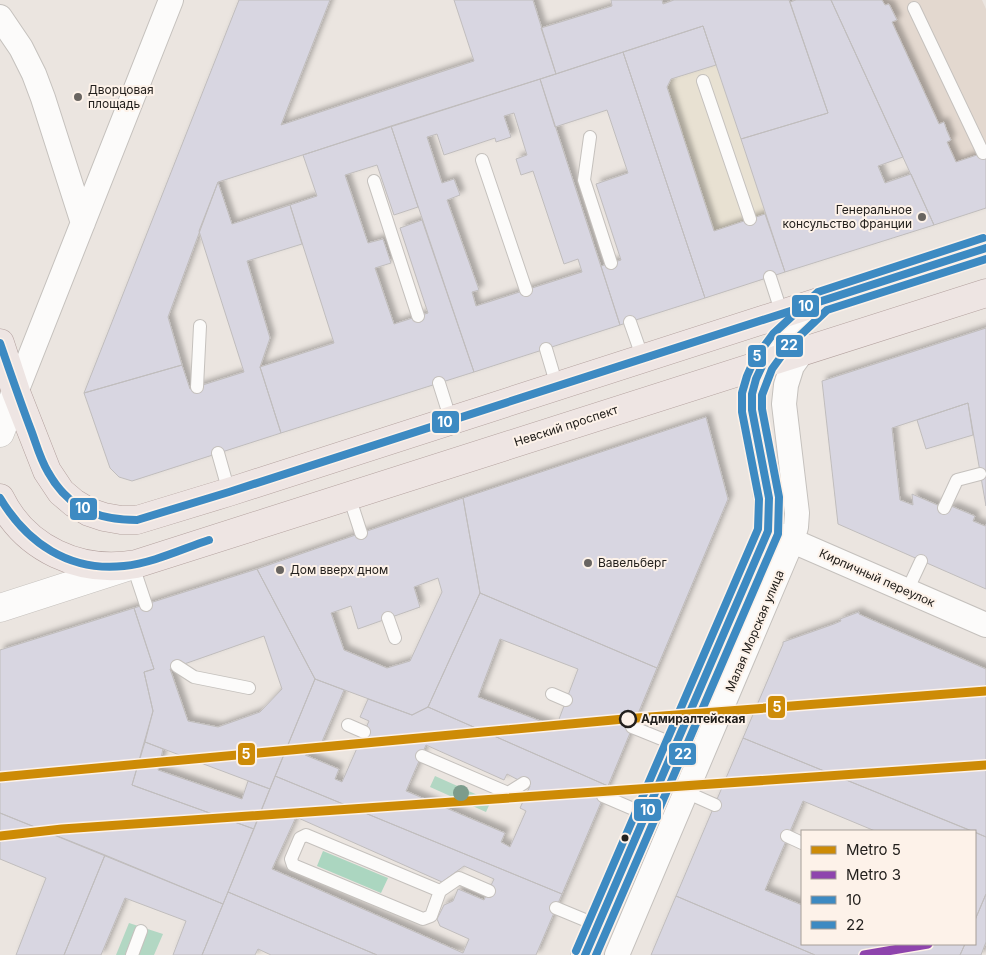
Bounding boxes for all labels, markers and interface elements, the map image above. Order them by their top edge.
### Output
place label: Дворцовая площадь [88,82,154,111]
marker: Дворцовая площадь [72,91,84,103]
place label: Генеральное консульство Франции [782,202,912,231]
marker: Генеральное консульство Франции [916,211,928,223]
line badge: 10 [791,294,820,318]
text: 10 [798,297,814,314]
line badge: 22 [775,334,804,358]
text: 22 [780,336,798,353]
line badge: 5 [747,344,767,368]
text: 5 [753,347,762,364]
street label: Невский проспект [512,402,620,449]
line badge: 10 [431,410,460,434]
text: 10 [437,413,453,430]
line badge: 10 [69,497,98,521]
text: 10 [75,499,91,516]
street label: Кирпичный переулок [817,545,938,610]
place label: Вавельберг [598,555,667,570]
marker: Вавельберг [582,557,594,569]
place label: Дом вверх дном [290,562,388,577]
marker: Дом вверх дном [274,564,286,576]
street label: Малая Морская улица [722,568,787,694]
line badge: 5 [767,695,786,719]
text: 5 [773,698,782,715]
marker: Адмиралтейская [619,710,637,728]
place label: Адмиралтейская [641,711,746,726]
line badge: 5 [237,742,256,766]
line badge: 22 [668,742,697,766]
text: 5 [242,745,251,762]
text: 22 [674,745,692,762]
line badge: 10 [633,798,662,822]
text: 10 [640,801,656,818]
legend [801,830,976,945]
unlabelled marker [620,833,630,843]
text: Metro 5 [846,840,901,859]
text: Metro 3 [846,865,901,884]
text: 10 [846,890,862,909]
text: 22 [846,915,864,934]

